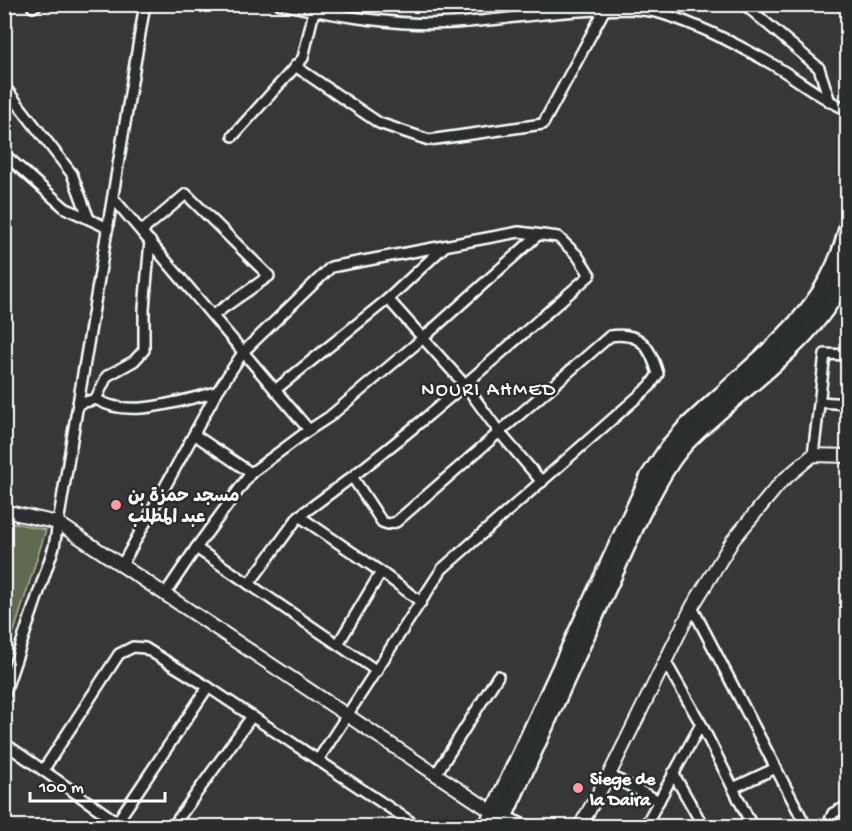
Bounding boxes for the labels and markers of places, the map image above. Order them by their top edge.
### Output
place label: مسجد حمزة بن عبد المطلب [128,487,239,529]
marker: مسجد حمزة بن عبد المطلب [109,498,123,512]
place label: Siege de la Daira [589,770,656,812]
marker: Siege de la Daira [571,781,585,795]

